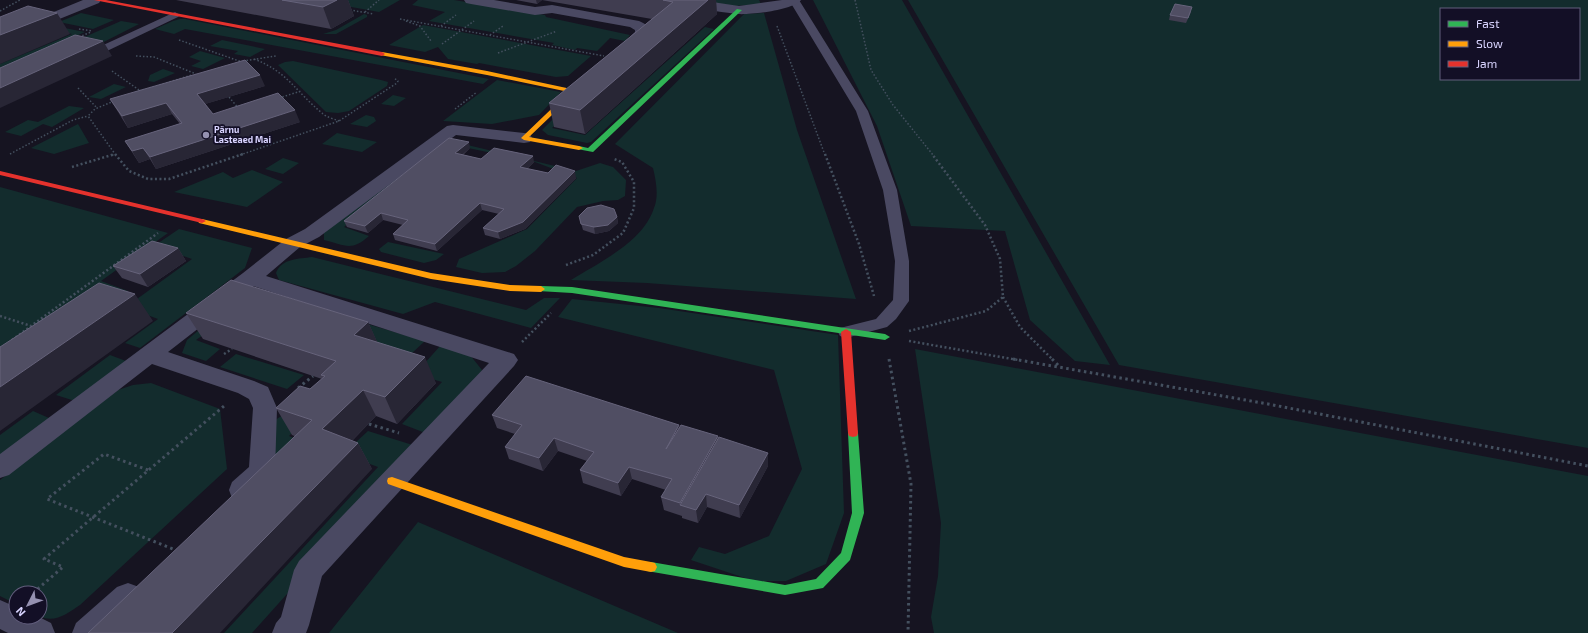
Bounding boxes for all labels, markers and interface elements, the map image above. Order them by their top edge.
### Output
legend [1440,8,1580,80]
text: Fast [1476,16,1500,30]
text: Slow [1476,36,1503,50]
text: Jam [1476,56,1497,70]
place label: Pärnu Lasteaed Mai [214,124,271,145]
marker: Pärnu Lasteaed Mai [201,130,211,140]
north arrow [8,585,48,625]
text: N [13,605,28,619]

